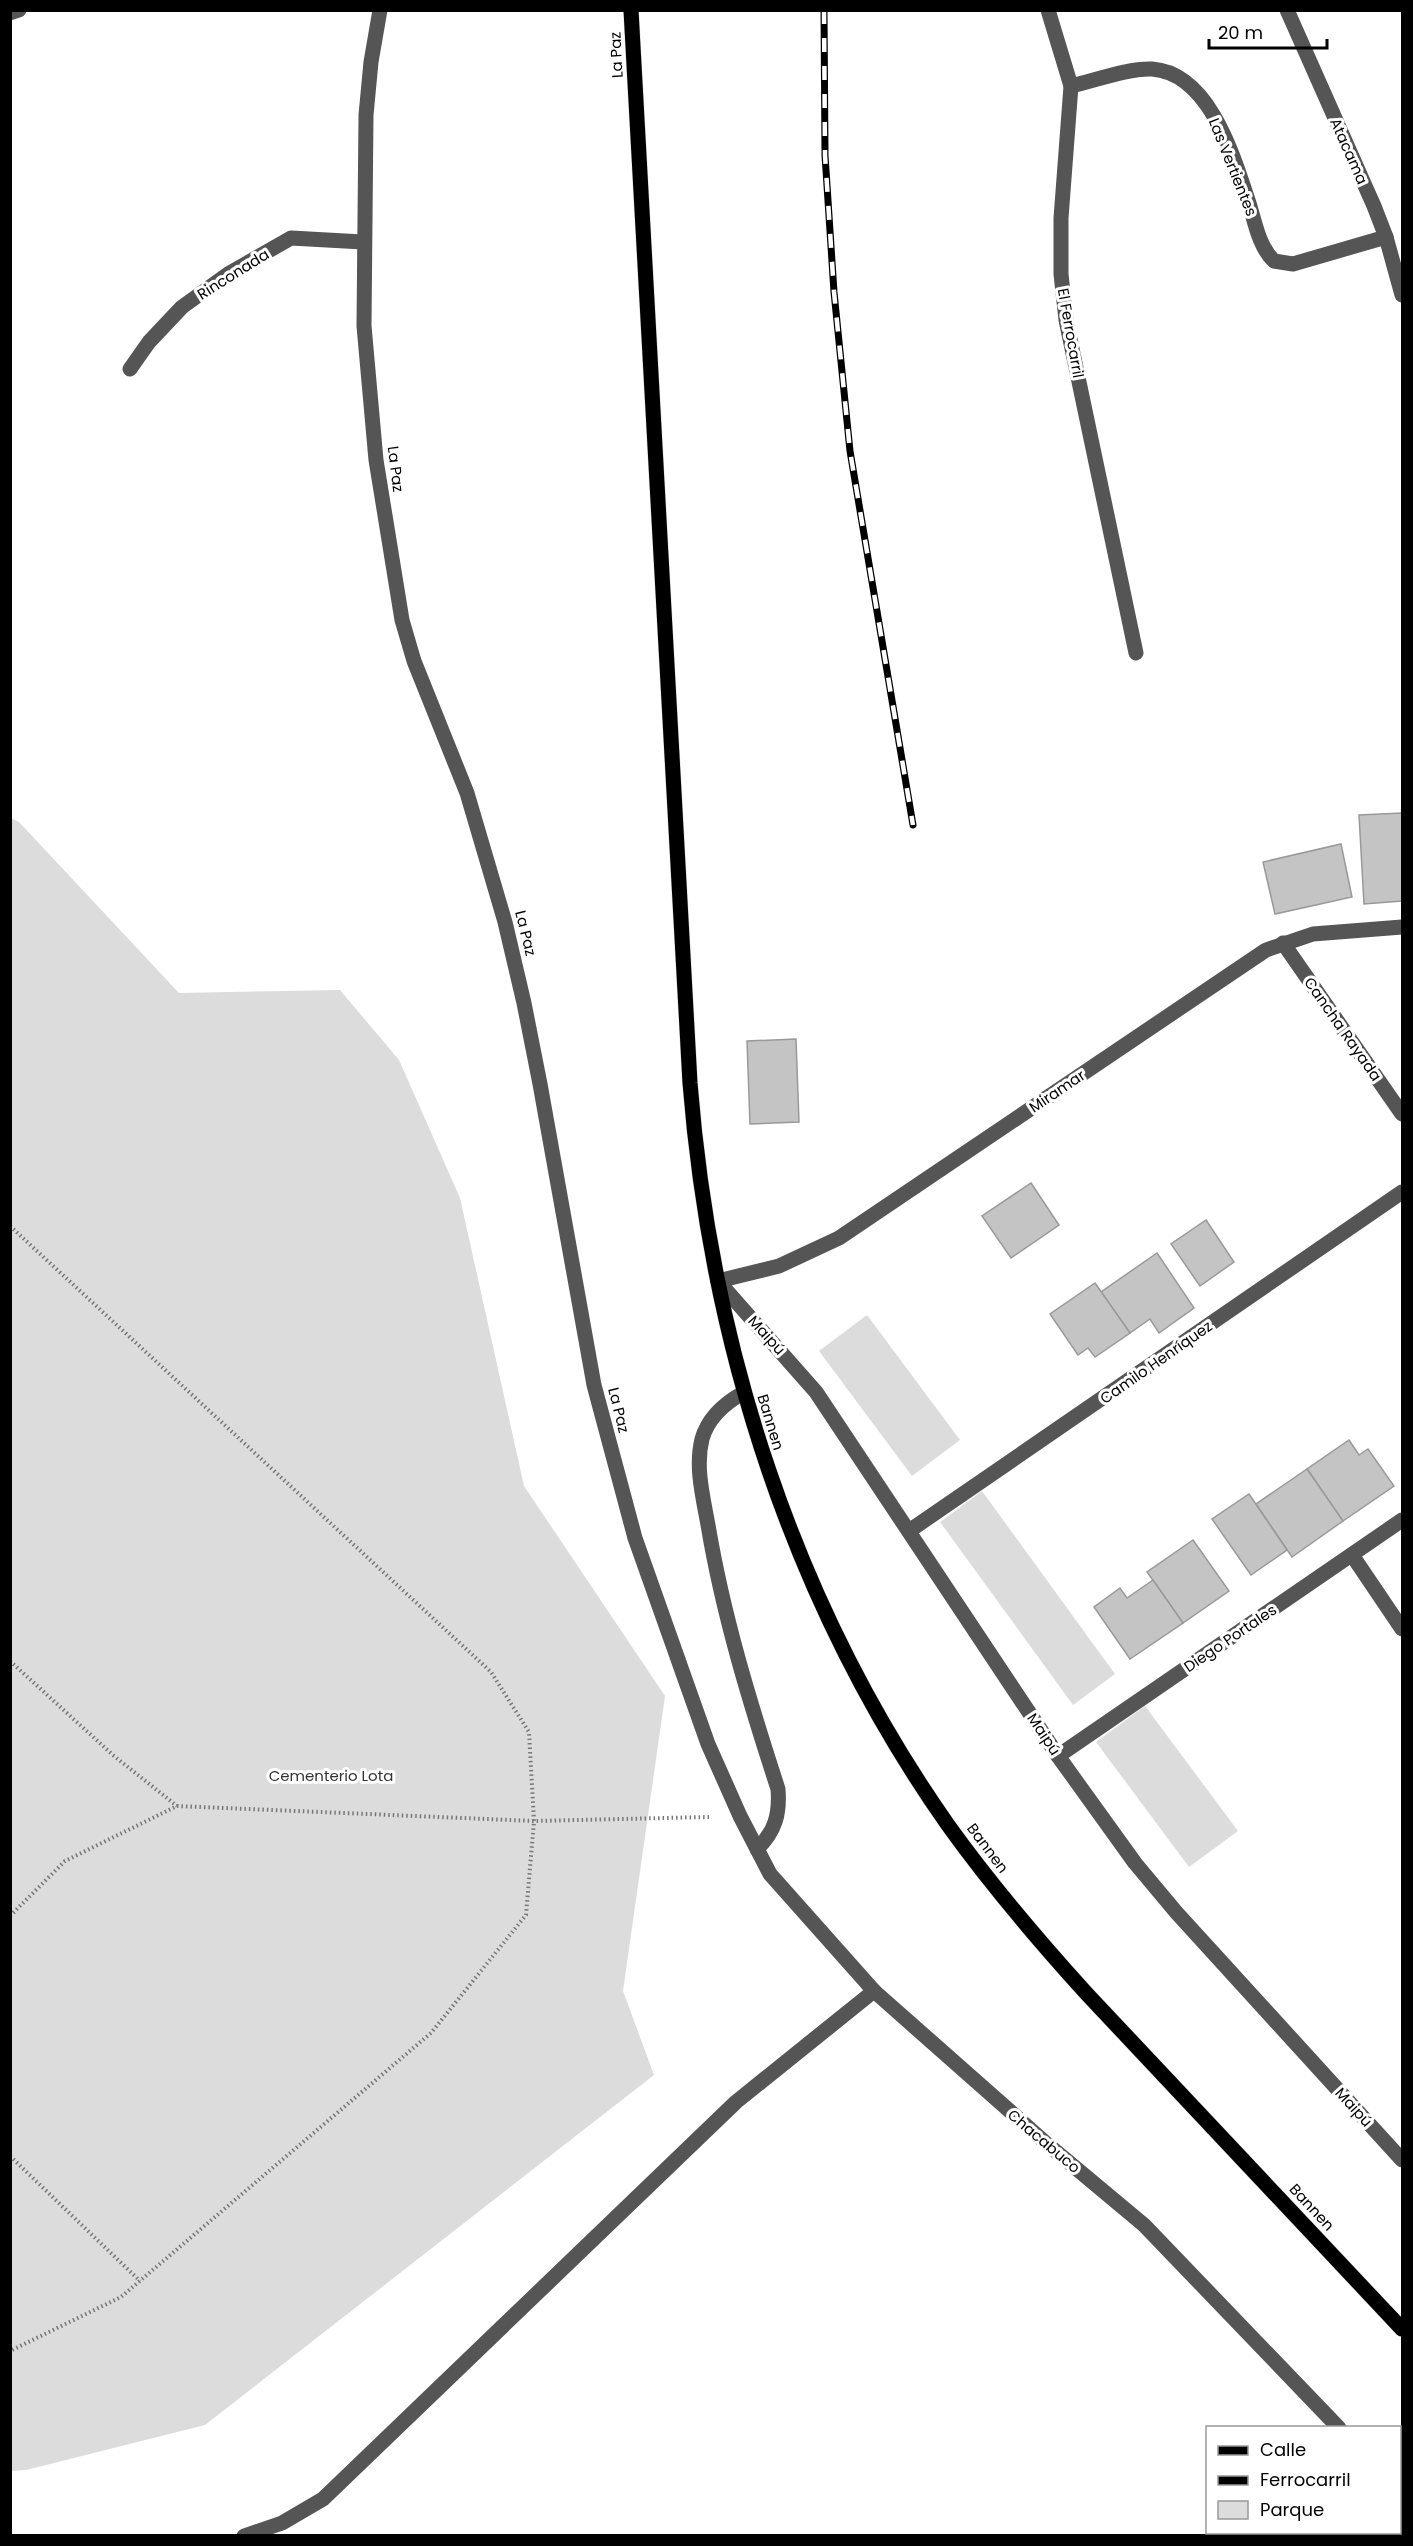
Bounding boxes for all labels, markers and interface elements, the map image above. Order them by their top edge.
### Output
scale bar [1209,12,1328,50]
text: 20 m [1218,20,1263,45]
street label: La Paz [604,31,628,79]
street label: Las Vertientes [1204,115,1262,219]
street label: Atacama [1325,115,1373,187]
street label: Rinconada [193,244,273,304]
street label: El Ferrocarril [1053,286,1089,380]
street label: La Paz [383,445,409,493]
street label: La Paz [510,908,542,958]
street label: Cancha Rayada [1299,973,1387,1085]
street label: Miramar [1025,1064,1090,1117]
street label: Maipú [744,1311,790,1359]
street label: Camilo Henríquez [1096,1315,1216,1409]
street label: La Paz [603,1385,635,1435]
street label: Bannen [753,1391,789,1453]
street label: Diego Portales [1180,1599,1281,1677]
street label: Maipú [1022,1709,1066,1759]
park label: Cementerio Lota [269,1765,393,1786]
street label: Bannen [962,1819,1014,1877]
street label: Maipú [1331,2083,1377,2131]
street label: Chacabuco [1003,2104,1085,2178]
street label: Bannen [1285,2179,1339,2235]
legend [1206,2426,1401,2534]
text: Calle [1260,2437,1306,2462]
text: Ferrocarril [1260,2467,1351,2492]
text: Parque [1260,2497,1324,2522]

